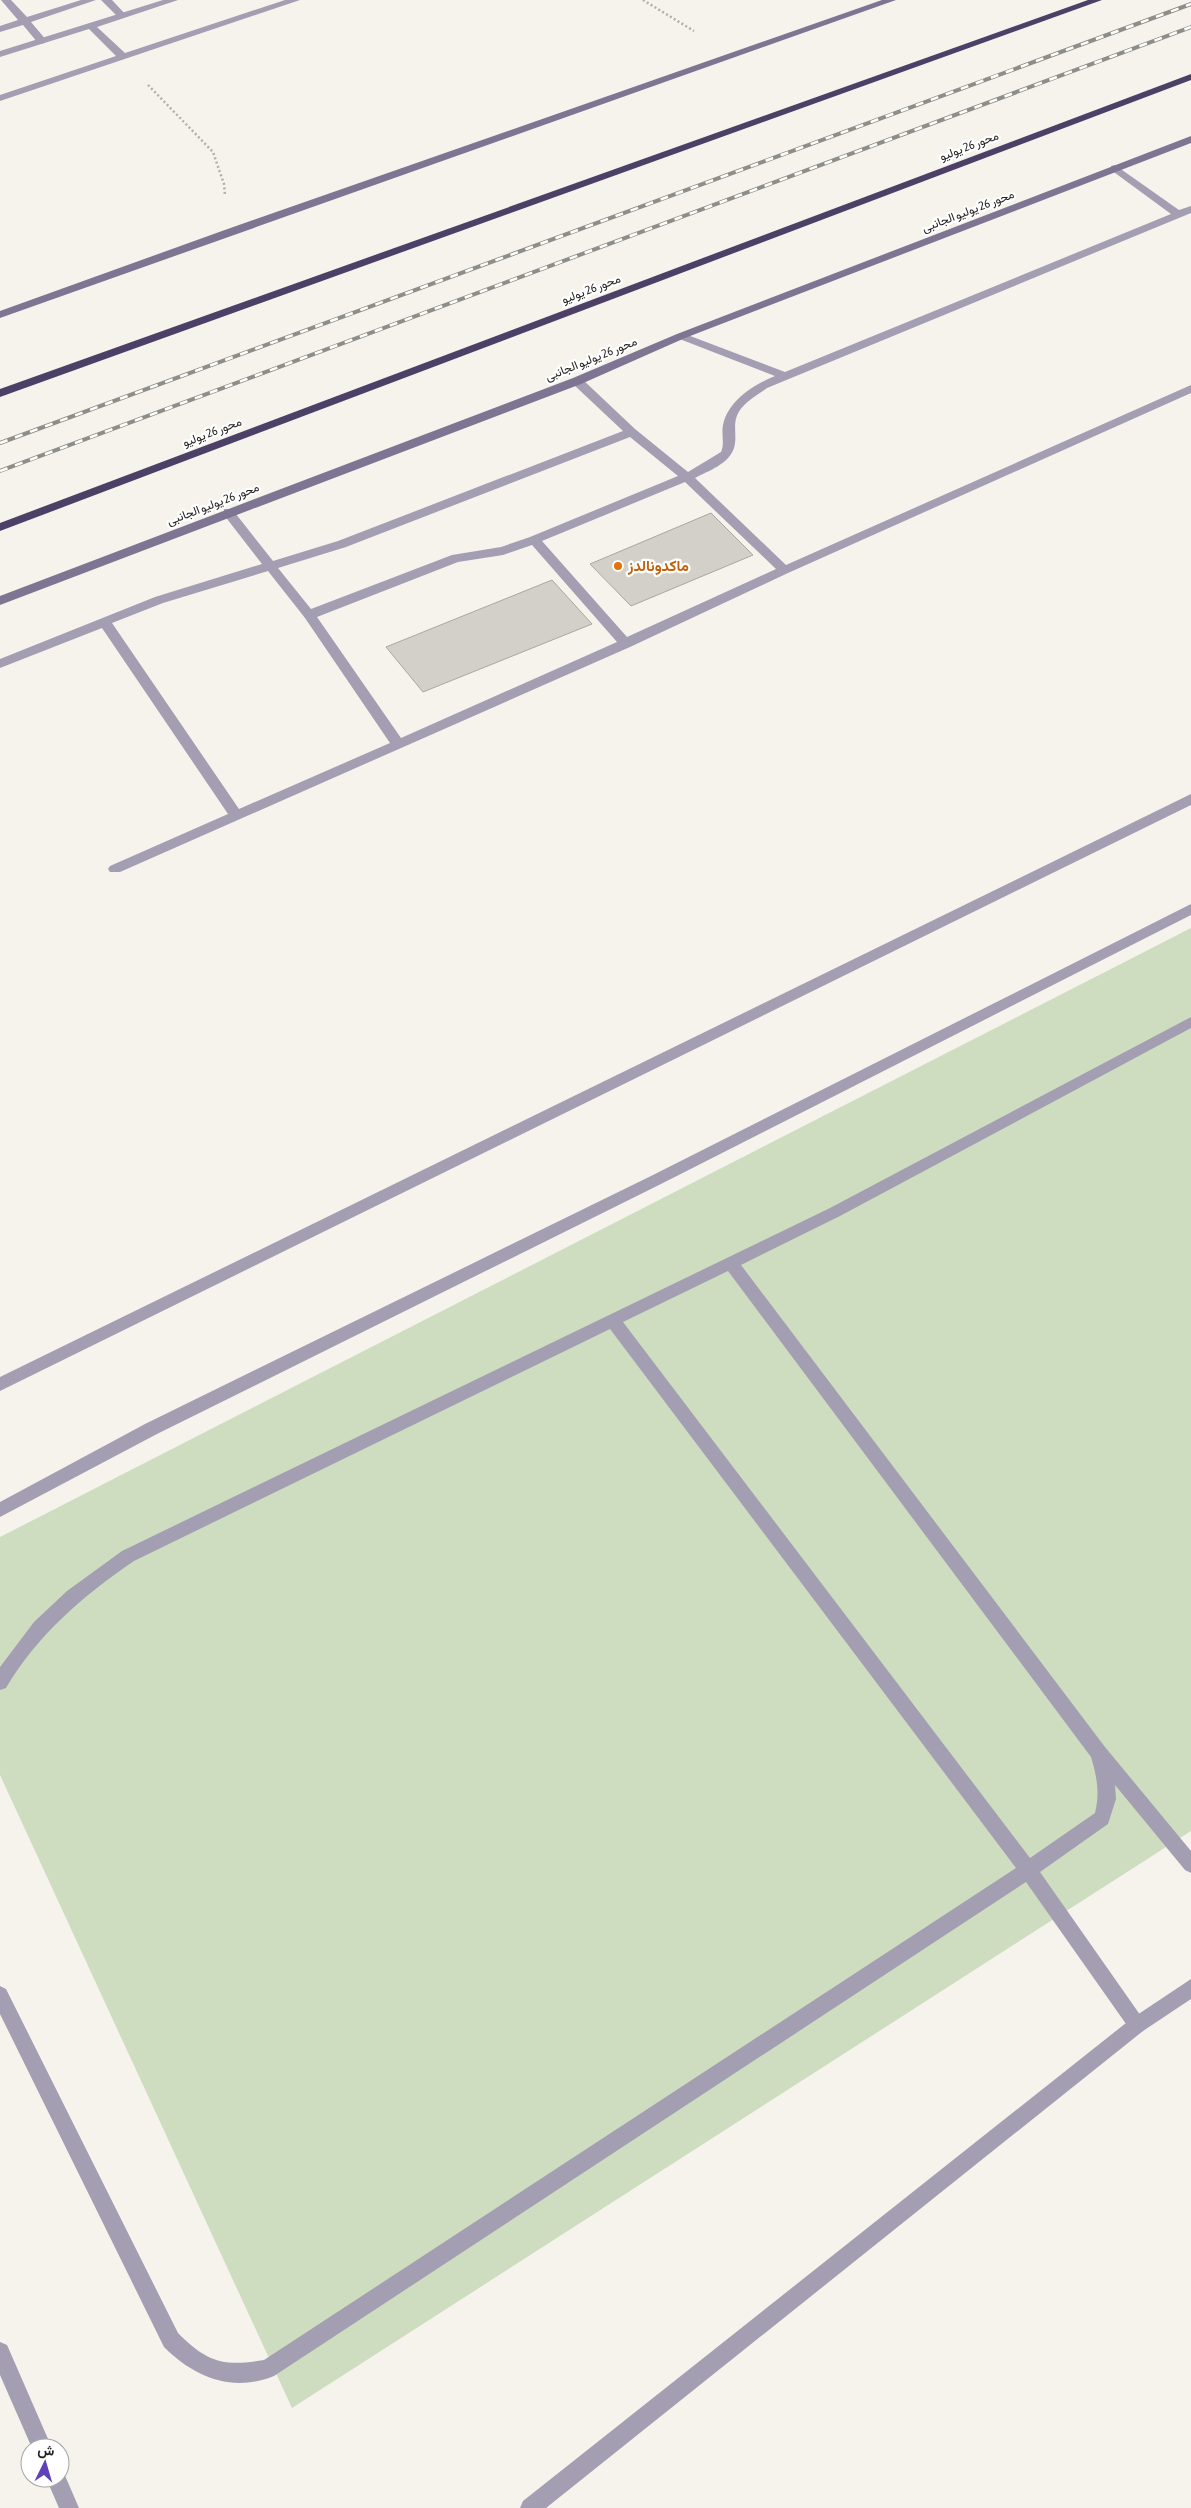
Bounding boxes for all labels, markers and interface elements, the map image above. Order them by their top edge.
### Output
street label: محور 26 يوليو [937,128,1001,165]
street label: محور 26 يوليو الجانبى [920,187,1017,236]
street label: محور 26 يوليو [559,271,623,308]
street label: محور 26 يوليو الجانبى [543,334,639,385]
street label: محور 26 يوليو [180,414,244,451]
street label: محور 26 يوليو الجانبى [165,480,262,529]
place label: ماكدونالدز [627,557,689,575]
marker: ماكدونالدز [612,560,624,572]
north arrow [20,2438,70,2488]
text: ش [37,2441,55,2460]

